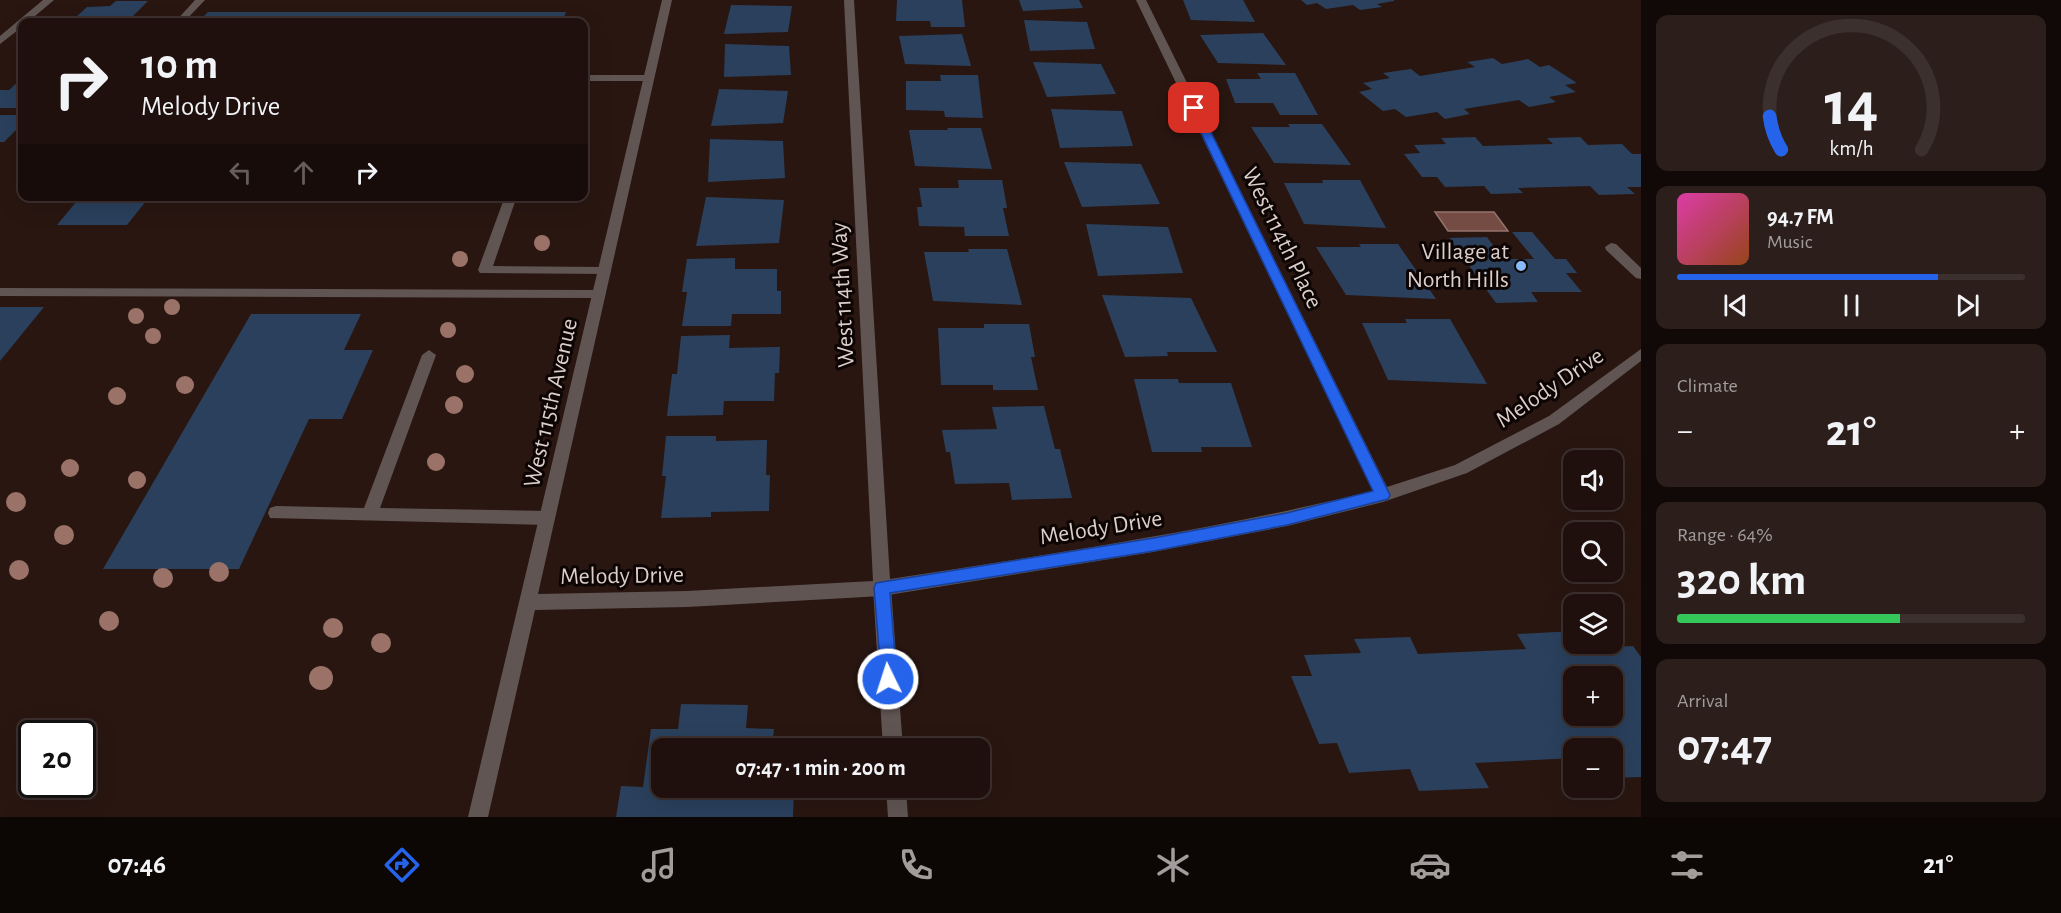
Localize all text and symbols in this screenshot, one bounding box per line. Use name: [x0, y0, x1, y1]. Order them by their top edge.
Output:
icon: right: [42, 42, 120, 120]
text: 10 m: [141, 44, 218, 86]
text: 14: [1824, 74, 1878, 136]
pin: [1168, 82, 1219, 133]
icon: arrive: [1177, 91, 1210, 124]
text: Melody Drive: [141, 93, 280, 120]
text: km/h: [1829, 138, 1873, 159]
icon: left: [224, 156, 257, 189]
icon: ahead: [287, 156, 320, 189]
icon: right: [350, 156, 383, 189]
street label: West 114th Place: [1237, 164, 1327, 312]
text: 94.7 FM: [1767, 206, 1834, 228]
street label: West 114th Way: [827, 222, 859, 368]
text: Music: [1767, 232, 1813, 252]
place label: Village at North Hills: [1407, 240, 1509, 292]
marker: Village at North Hills: [1514, 259, 1528, 273]
icon: previous: [1719, 289, 1752, 322]
icon: pause: [1835, 289, 1868, 322]
icon: next: [1951, 289, 1984, 322]
street label: West 115th Avenue: [520, 316, 582, 490]
street label: Melody Drive: [1492, 343, 1608, 433]
text: Climate: [1677, 376, 1738, 396]
text: 21°: [1826, 409, 1876, 454]
text: −: [1677, 415, 1693, 448]
text: +: [2009, 415, 2025, 448]
map controls: [1563, 450, 1623, 798]
button: sound: [1563, 450, 1623, 510]
street label: Melody Drive: [1038, 506, 1164, 550]
button: search: [1563, 522, 1623, 582]
text: Range · 64%: [1677, 525, 1773, 545]
text: 320 km: [1677, 558, 1806, 603]
street label: Melody Drive: [560, 563, 684, 589]
button: layers: [1563, 594, 1623, 654]
position arrow: [856, 647, 920, 711]
button: +: [1563, 666, 1623, 726]
text: Arrival: [1677, 691, 1728, 711]
speed limit sign: 20: [18, 720, 96, 798]
text: 07:47: [1677, 724, 1772, 769]
button: −: [1563, 738, 1623, 798]
text: 07:47 · 1 min · 200 m: [735, 757, 906, 779]
icon: directions: [381, 844, 423, 886]
icon: music: [638, 844, 680, 886]
icon: phone: [895, 844, 937, 886]
icon: climate: [1152, 844, 1194, 886]
icon: car: [1409, 844, 1451, 886]
icon: filters: [1666, 844, 1708, 886]
text: 07:46: [108, 851, 166, 878]
text: 21°: [1923, 851, 1953, 878]

